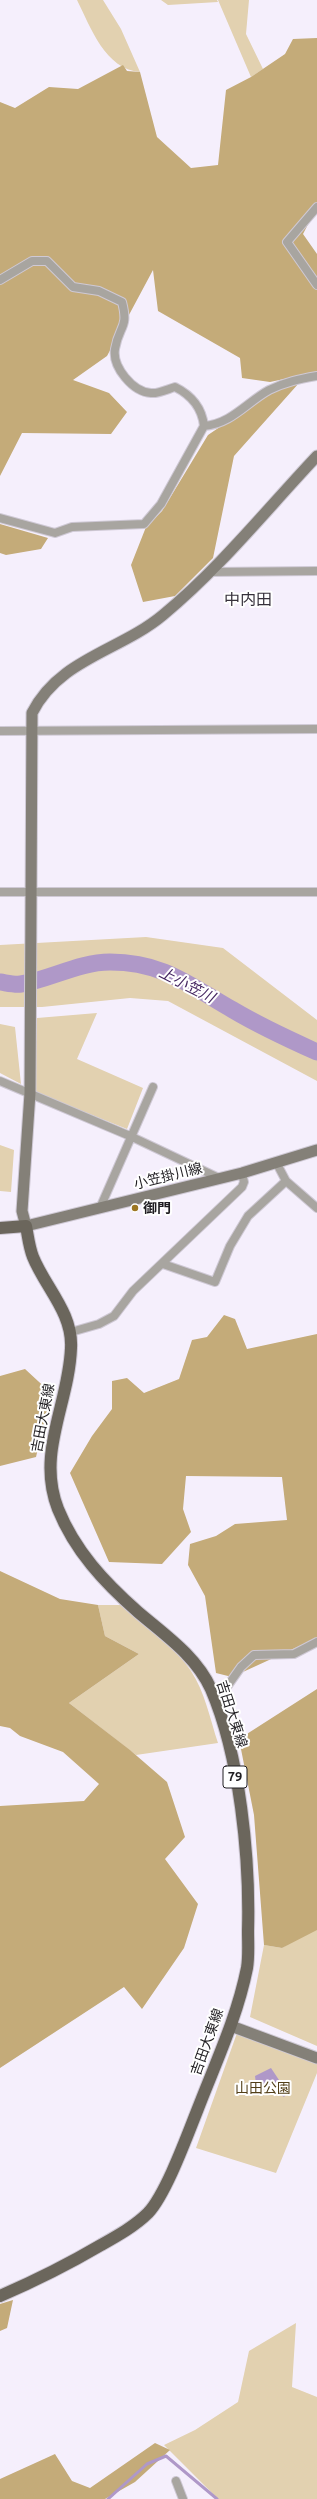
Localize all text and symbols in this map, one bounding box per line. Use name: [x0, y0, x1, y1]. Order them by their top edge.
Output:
district label: 中内田: [224, 590, 272, 610]
water label: 上小笠川: [156, 963, 218, 1007]
street label: 小笠掛川線: [132, 1159, 204, 1193]
place label: 御門: [143, 1200, 171, 1216]
marker: 御門: [130, 1203, 140, 1213]
street label: 吉田大東線: [28, 1382, 58, 1454]
street label: 吉田大東線: [213, 1678, 251, 1750]
road number: 79: [223, 1766, 247, 1788]
street label: 吉田大東線: [187, 2006, 227, 2078]
park label: 山田公園: [235, 2080, 291, 2096]

